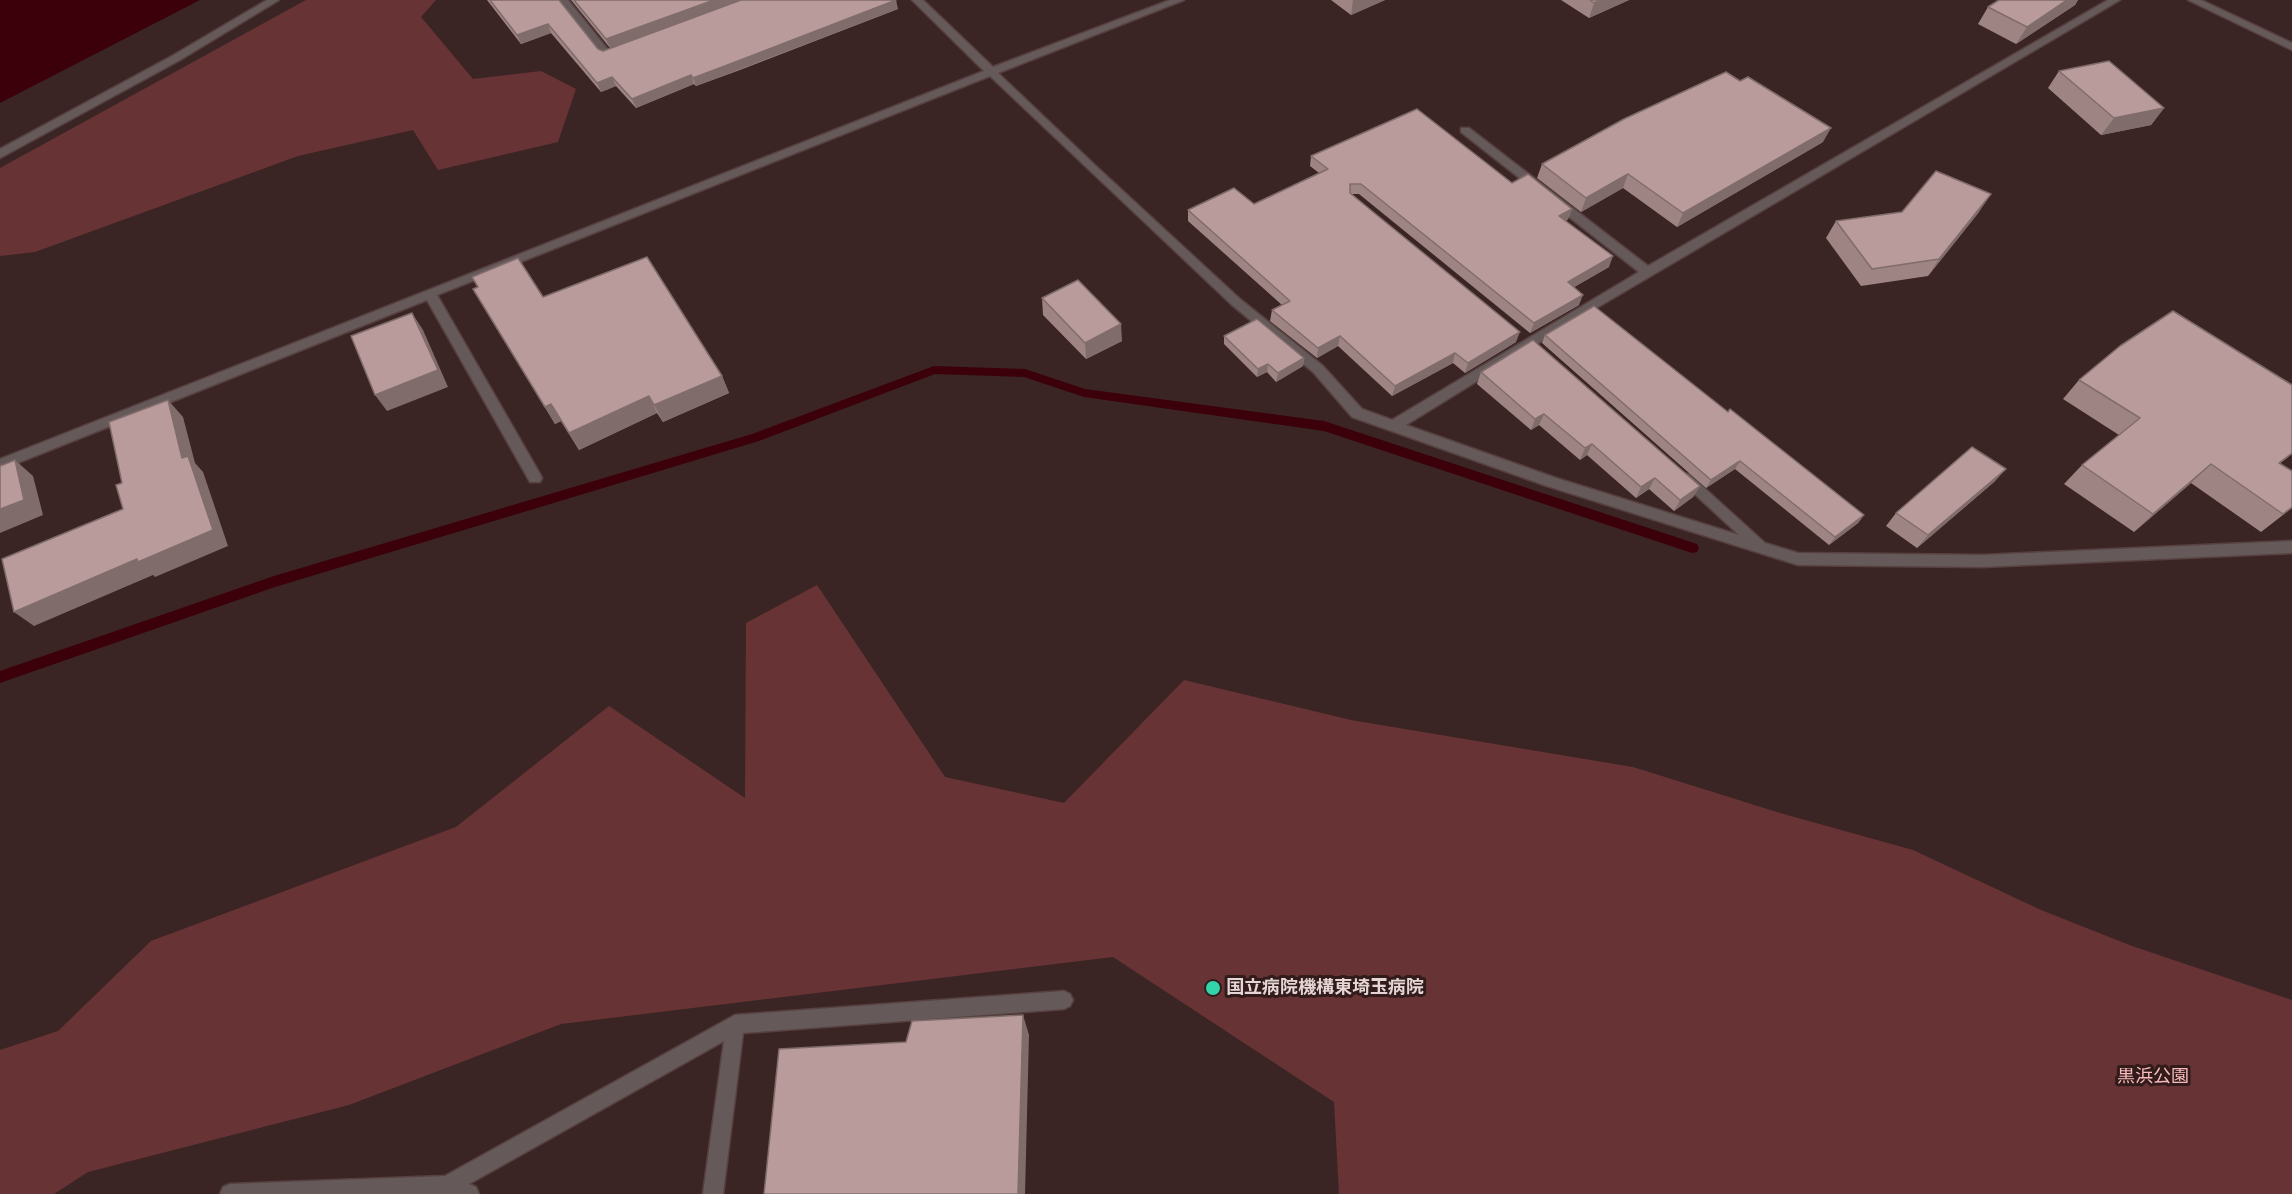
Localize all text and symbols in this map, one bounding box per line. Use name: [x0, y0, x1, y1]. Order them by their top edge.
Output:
place label: 国立病院機構東埼玉病院: [1226, 977, 1424, 999]
marker: 国立病院機構東埼玉病院: [1204, 979, 1222, 997]
park label: 黒浜公園: [2117, 1066, 2189, 1088]

